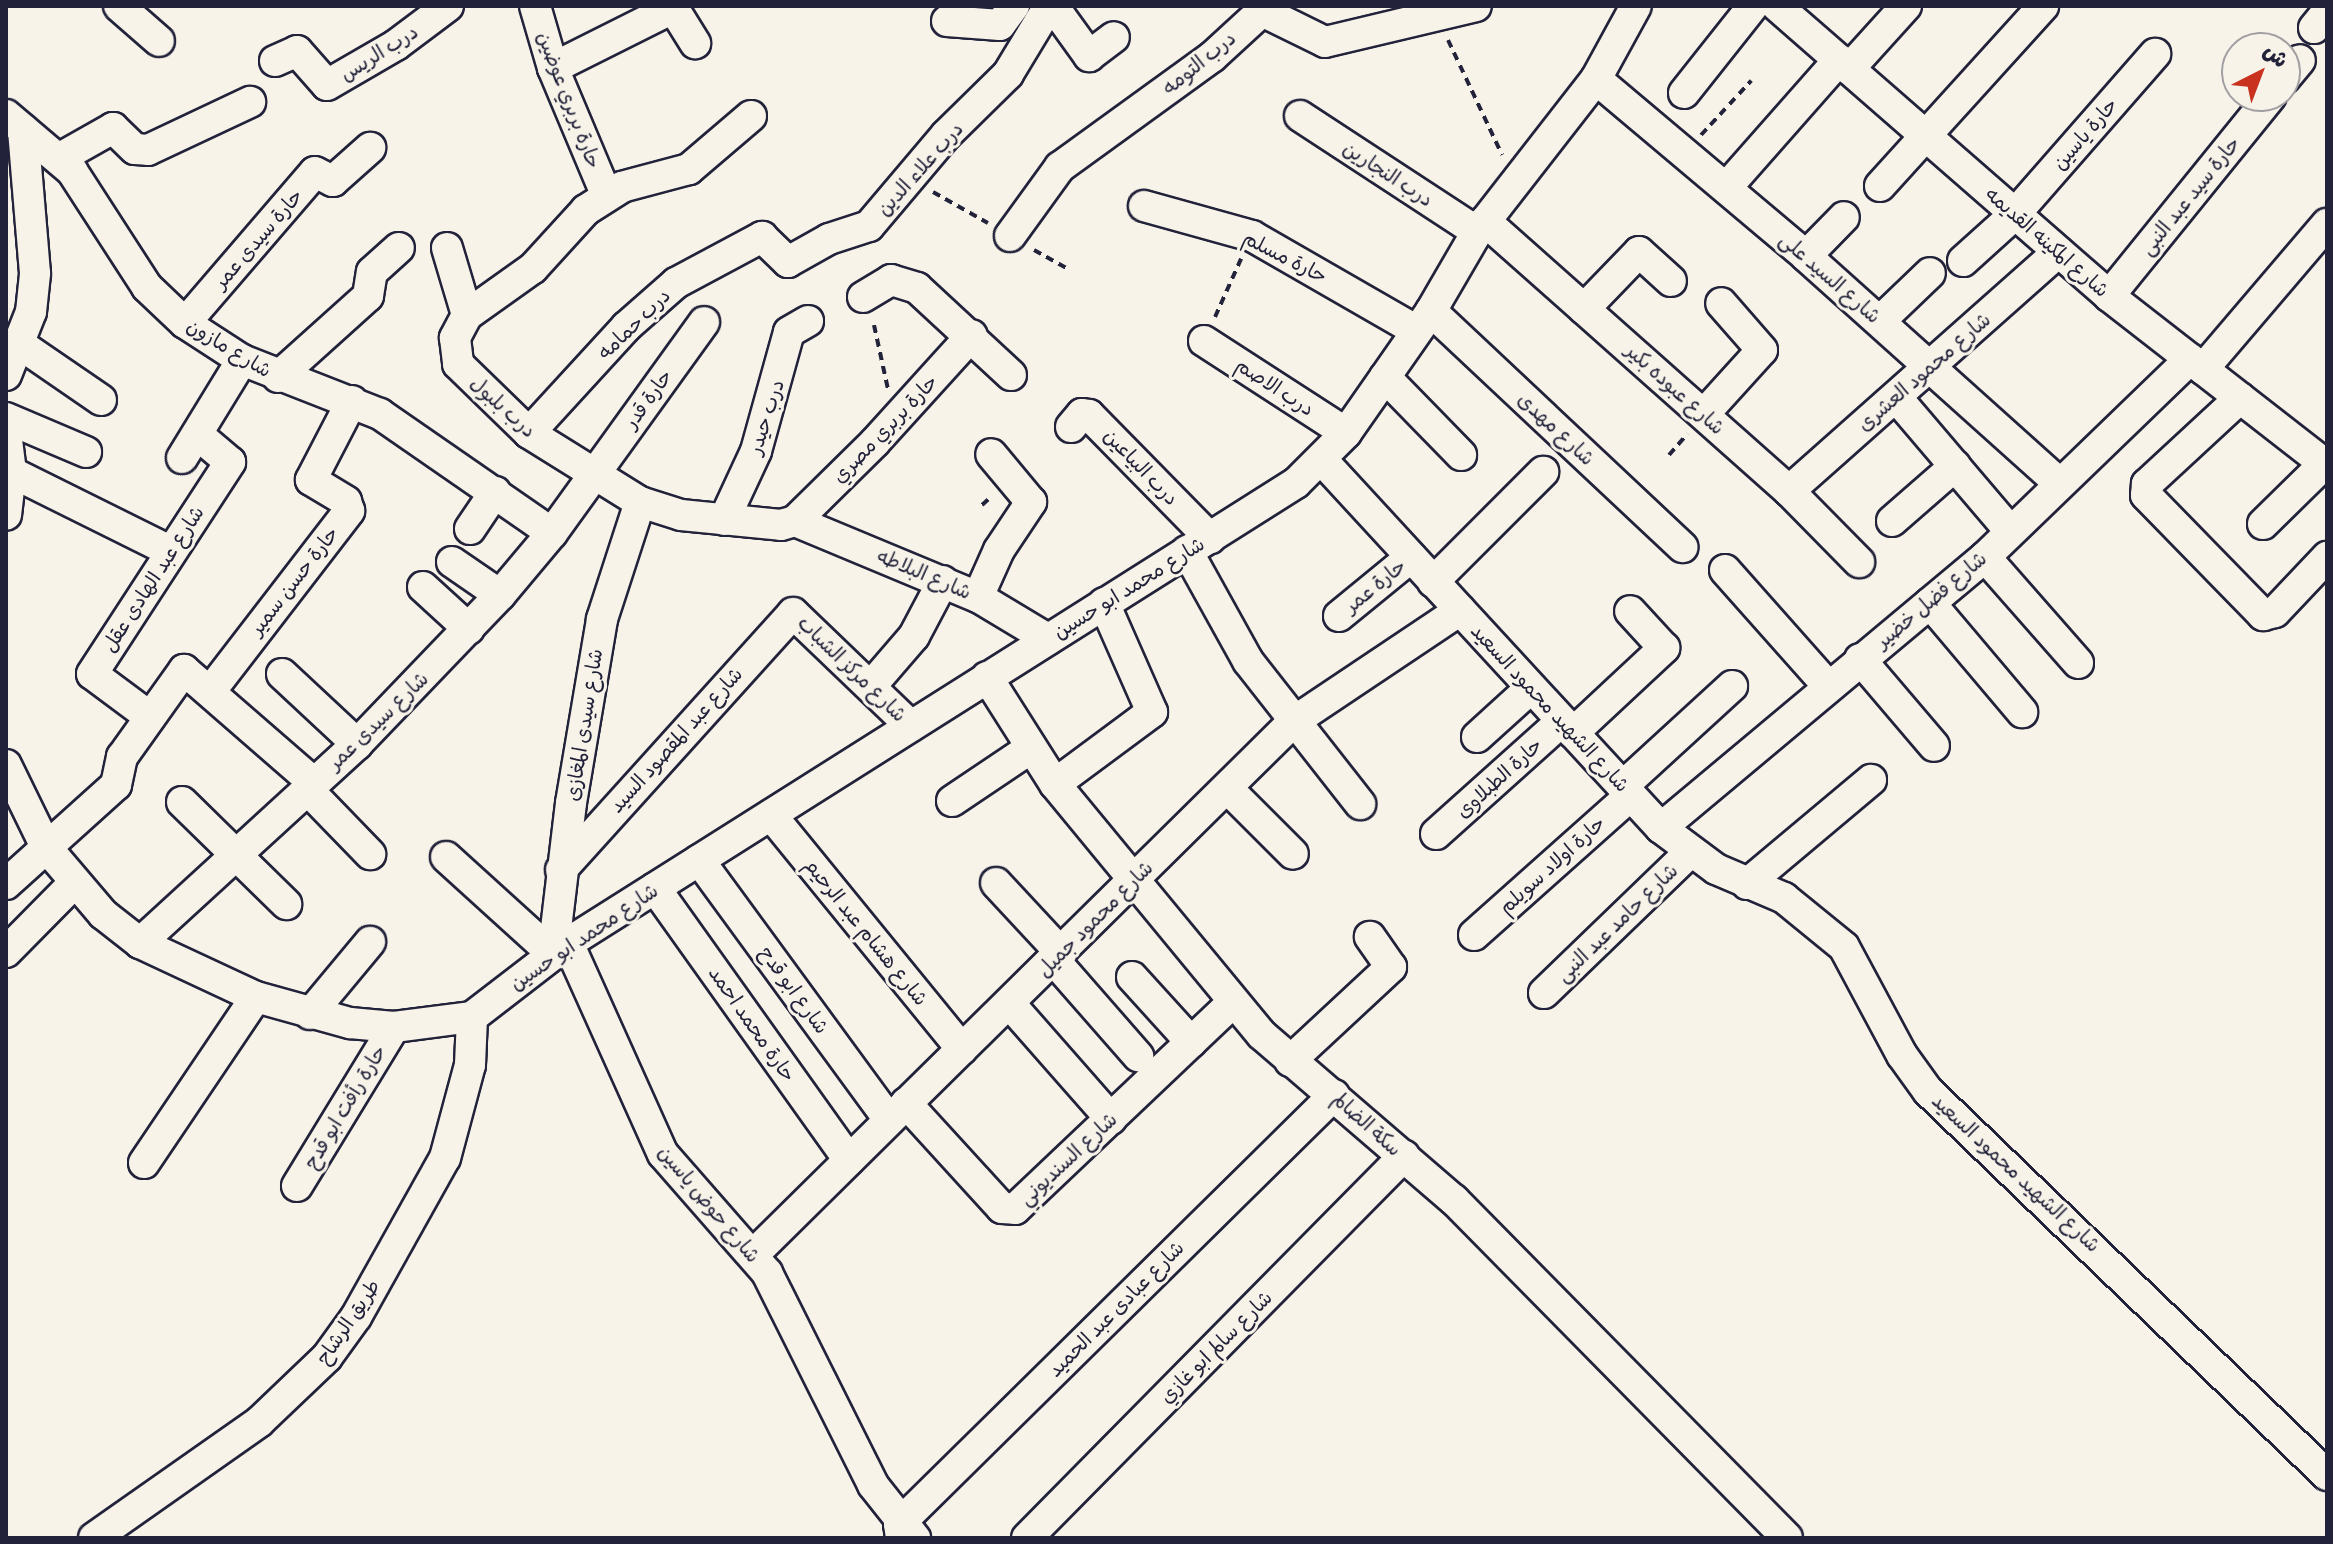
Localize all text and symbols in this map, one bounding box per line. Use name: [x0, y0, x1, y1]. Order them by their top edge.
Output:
street label: درب الريس: [336, 20, 422, 86]
street label: درب التومه: [1157, 26, 1241, 100]
street label: حارة بربري عوضين: [532, 28, 606, 172]
north arrow: [2221, 32, 2301, 112]
text: ش: [2257, 37, 2294, 74]
street label: حارة ياسين: [2047, 93, 2123, 175]
street label: درب علاء الدين: [872, 117, 968, 221]
street label: حارة سيد عبد النبى: [2135, 132, 2245, 260]
street label: درب النجارين: [1338, 136, 1438, 212]
street label: شارع المكينه القديمه: [1980, 182, 2114, 302]
street label: حارة سيدى عمر: [208, 184, 308, 294]
street label: حارة مسلم: [1239, 226, 1331, 288]
street label: شارع السيد على: [1775, 228, 1885, 328]
street label: درب حمامه: [593, 283, 675, 365]
street label: شارع محمود العشرى: [1852, 308, 1996, 436]
street label: شارع مازون: [182, 313, 276, 383]
street label: شارع عبوده بكير: [1621, 338, 1729, 440]
street label: درب الاصم: [1231, 353, 1319, 421]
street label: حارة قدر: [619, 365, 677, 433]
street label: حارة بربري مصري: [827, 370, 943, 488]
street label: درب بلبول: [465, 371, 541, 443]
street label: درب حيدر: [743, 376, 789, 458]
street label: شارع مهدى: [1513, 387, 1599, 471]
street label: درب البياعين: [1099, 424, 1183, 510]
street label: شارع عبد الهادى عقل: [97, 501, 209, 657]
street label: حارة حسن سمير: [244, 522, 344, 640]
street label: شارع محمد ابو حسين: [1049, 532, 1209, 644]
street label: شارع البلاطه: [873, 543, 975, 605]
street label: شارع فضل خضير: [1870, 546, 1992, 654]
street label: حارة عمر: [1339, 554, 1411, 618]
street label: شارع مركز الشباب: [793, 611, 911, 727]
street label: شارع الشهيد محمود السعيد: [1466, 619, 1634, 797]
street label: شارع سيدى المغازى: [560, 647, 608, 803]
street label: شارع عبد المقصود السيد: [604, 662, 748, 818]
street label: شارع سيدى عمر: [323, 667, 433, 775]
street label: حارة الطبلاوى: [1451, 733, 1547, 823]
street label: حارة اولاد سويلم: [1494, 811, 1610, 919]
street label: شارع هشام عبد الرحيم: [799, 853, 933, 1011]
street label: شارع محمود جميل: [1032, 856, 1158, 982]
street label: شارع حامد عبد النبى: [1551, 859, 1683, 987]
street label: شارع محمد ابو حسين: [505, 878, 663, 996]
street label: شارع ابو قدح: [754, 941, 834, 1039]
street label: حارة محمد احمد: [703, 962, 801, 1086]
street label: حارة رأفت ابو قدح: [299, 1041, 391, 1173]
street label: سكة الضالم: [1327, 1087, 1407, 1161]
street label: شارع الشهيد محمود السعيد: [1927, 1089, 2105, 1257]
street label: شارع السنديوني: [1014, 1107, 1122, 1211]
street label: شارع حوض ياسين: [653, 1140, 765, 1268]
street label: شارع عبادى عبد الحميد: [1043, 1236, 1189, 1382]
street label: طريق الرشاح: [311, 1275, 385, 1369]
street label: شارع سالم ابو غازي: [1155, 1286, 1277, 1408]

